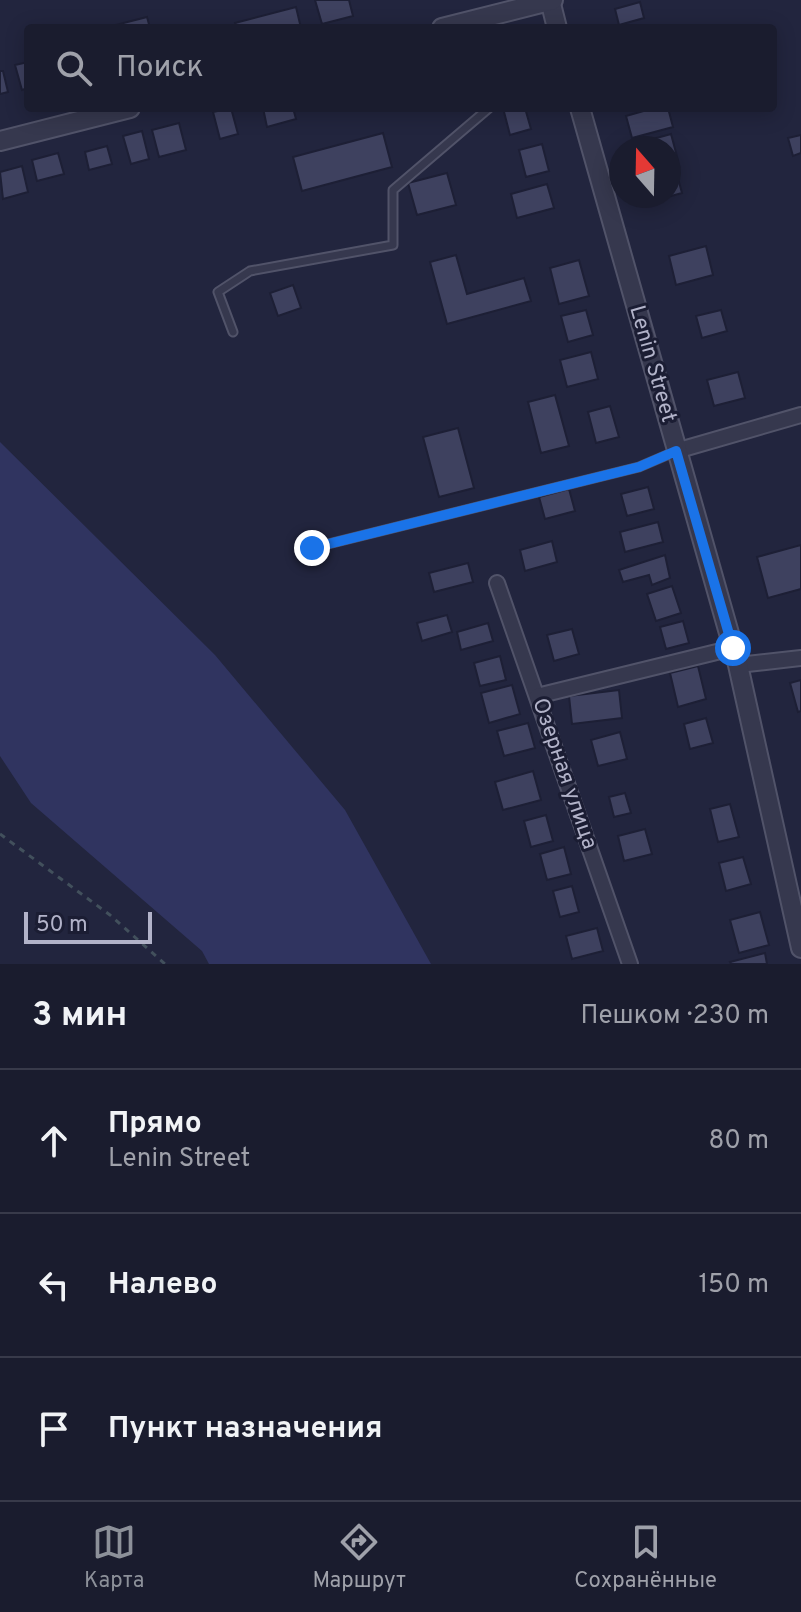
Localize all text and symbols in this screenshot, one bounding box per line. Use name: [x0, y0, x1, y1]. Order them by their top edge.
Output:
search box: [24, 24, 777, 112]
icon: search: [52, 46, 96, 90]
text: Поиск: [116, 50, 204, 87]
north arrow: [609, 136, 681, 208]
street label: Lenin Street: [622, 302, 682, 426]
route end: [294, 530, 330, 566]
route start: [715, 630, 751, 666]
street label: Озерная улица: [526, 695, 602, 853]
scale bar: [24, 908, 152, 944]
text: 50 m: [36, 912, 88, 939]
text: 3 мин: [32, 995, 127, 1038]
text: Пешком · 230 m: [580, 1000, 769, 1033]
text: Прямо: [108, 1106, 202, 1143]
icon: ahead: [32, 1119, 76, 1163]
text: 80 m: [709, 1125, 769, 1158]
text: Lenin Street: [108, 1143, 250, 1176]
icon: left: [32, 1263, 76, 1307]
text: Налево: [108, 1267, 217, 1304]
text: 150 m: [698, 1269, 769, 1302]
icon: arrive: [32, 1407, 76, 1451]
text: Пункт назначения: [108, 1411, 382, 1448]
tab: Карта: [84, 1520, 144, 1595]
tab: Маршрут: [312, 1520, 406, 1595]
tab: Сохранённые: [574, 1520, 717, 1595]

